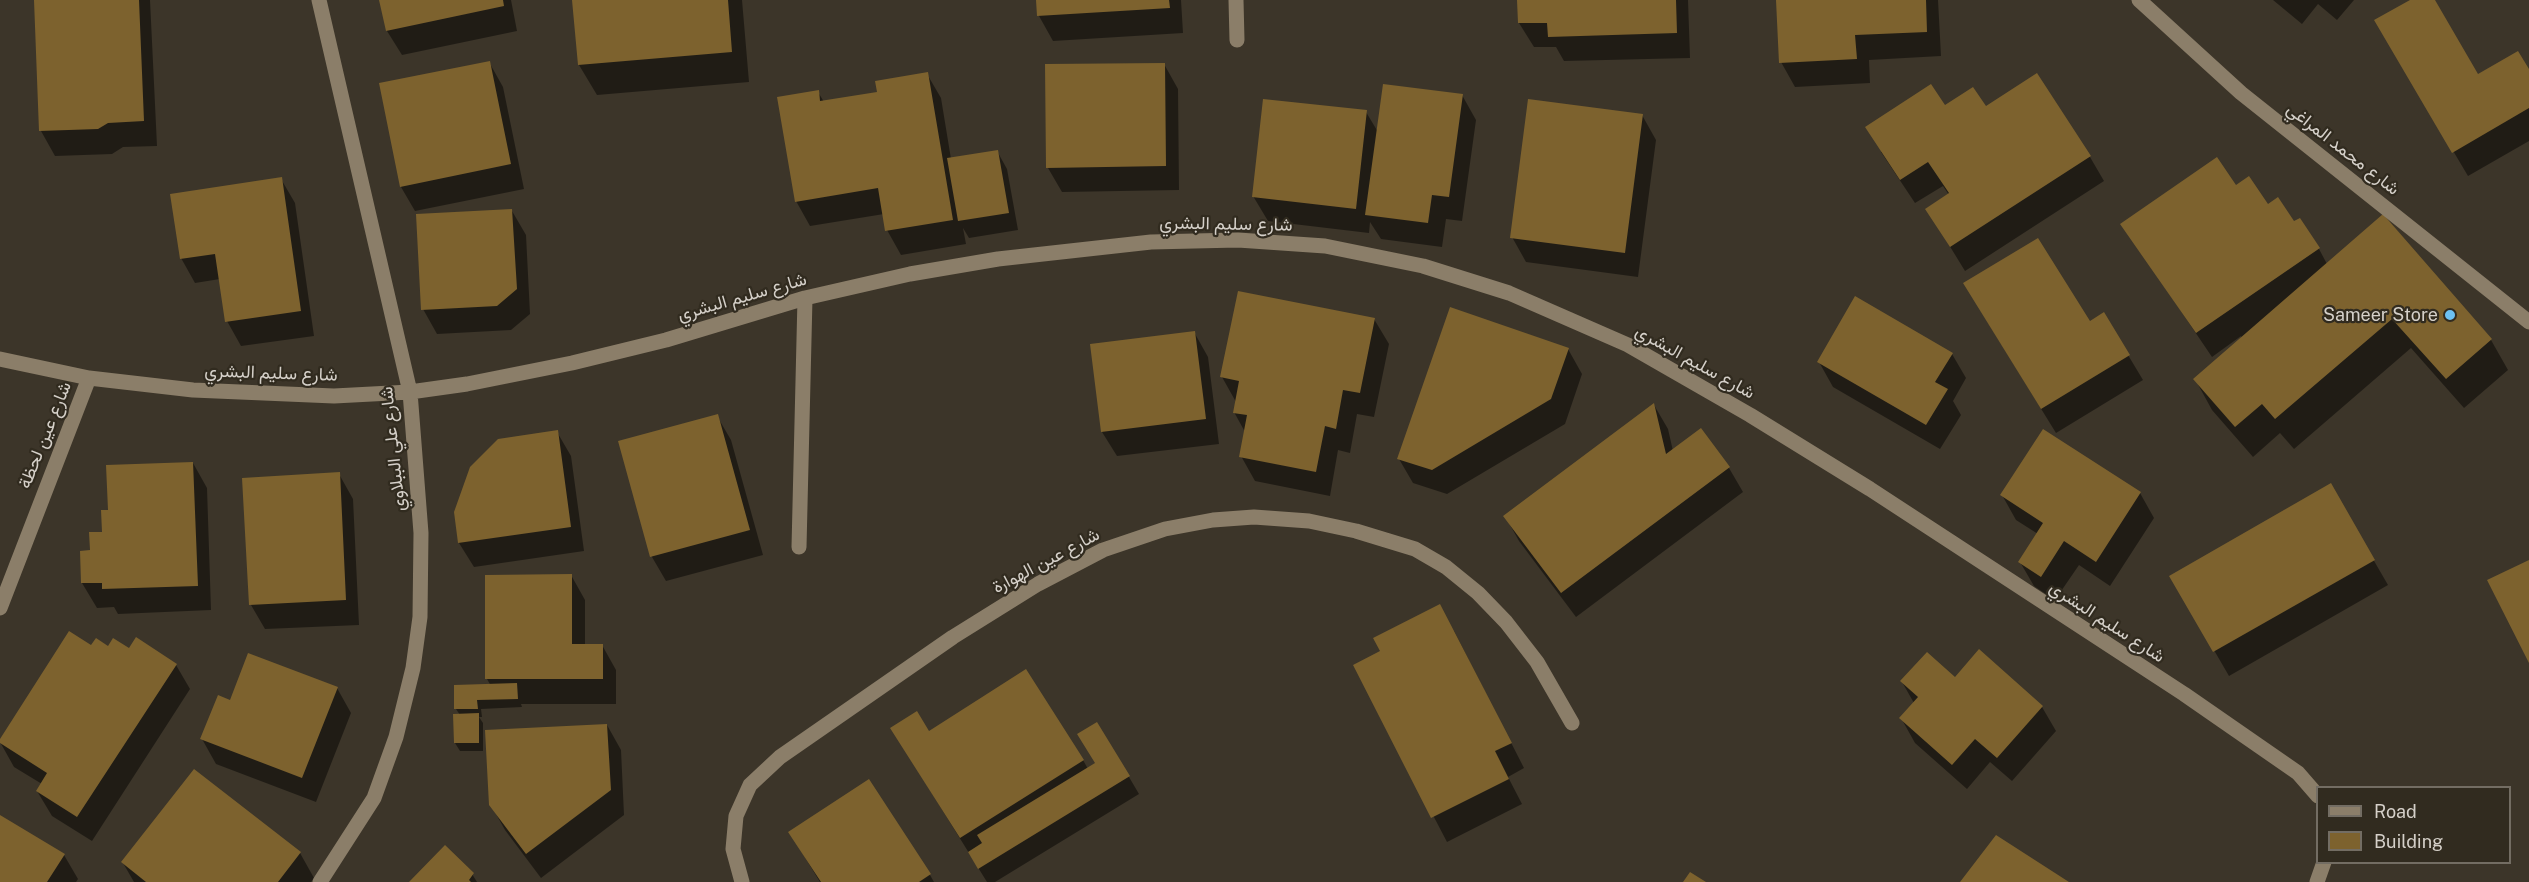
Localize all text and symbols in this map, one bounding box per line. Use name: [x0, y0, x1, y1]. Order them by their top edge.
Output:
street label: شارع محمد المراغي: [2282, 98, 2404, 200]
street label: شارع سليم البشري: [1159, 212, 1293, 236]
street label: شارع سليم البشري: [675, 268, 809, 326]
place label: Sameer Store: [2323, 304, 2438, 326]
marker: Sameer Store: [2443, 308, 2457, 322]
street label: شارع سليم البشري: [1631, 320, 1759, 404]
street label: شارع سليم البشري: [204, 360, 338, 386]
street label: شارع عين لحظة: [14, 378, 76, 492]
street label: شارع علي الببلاوي: [376, 386, 410, 512]
street label: شارع عين الهوارة: [989, 524, 1103, 598]
street label: شارع سليم البشري: [2045, 577, 2169, 667]
legend: [2316, 786, 2511, 864]
text: Road: [2374, 801, 2417, 822]
text: Building: [2374, 831, 2443, 852]

